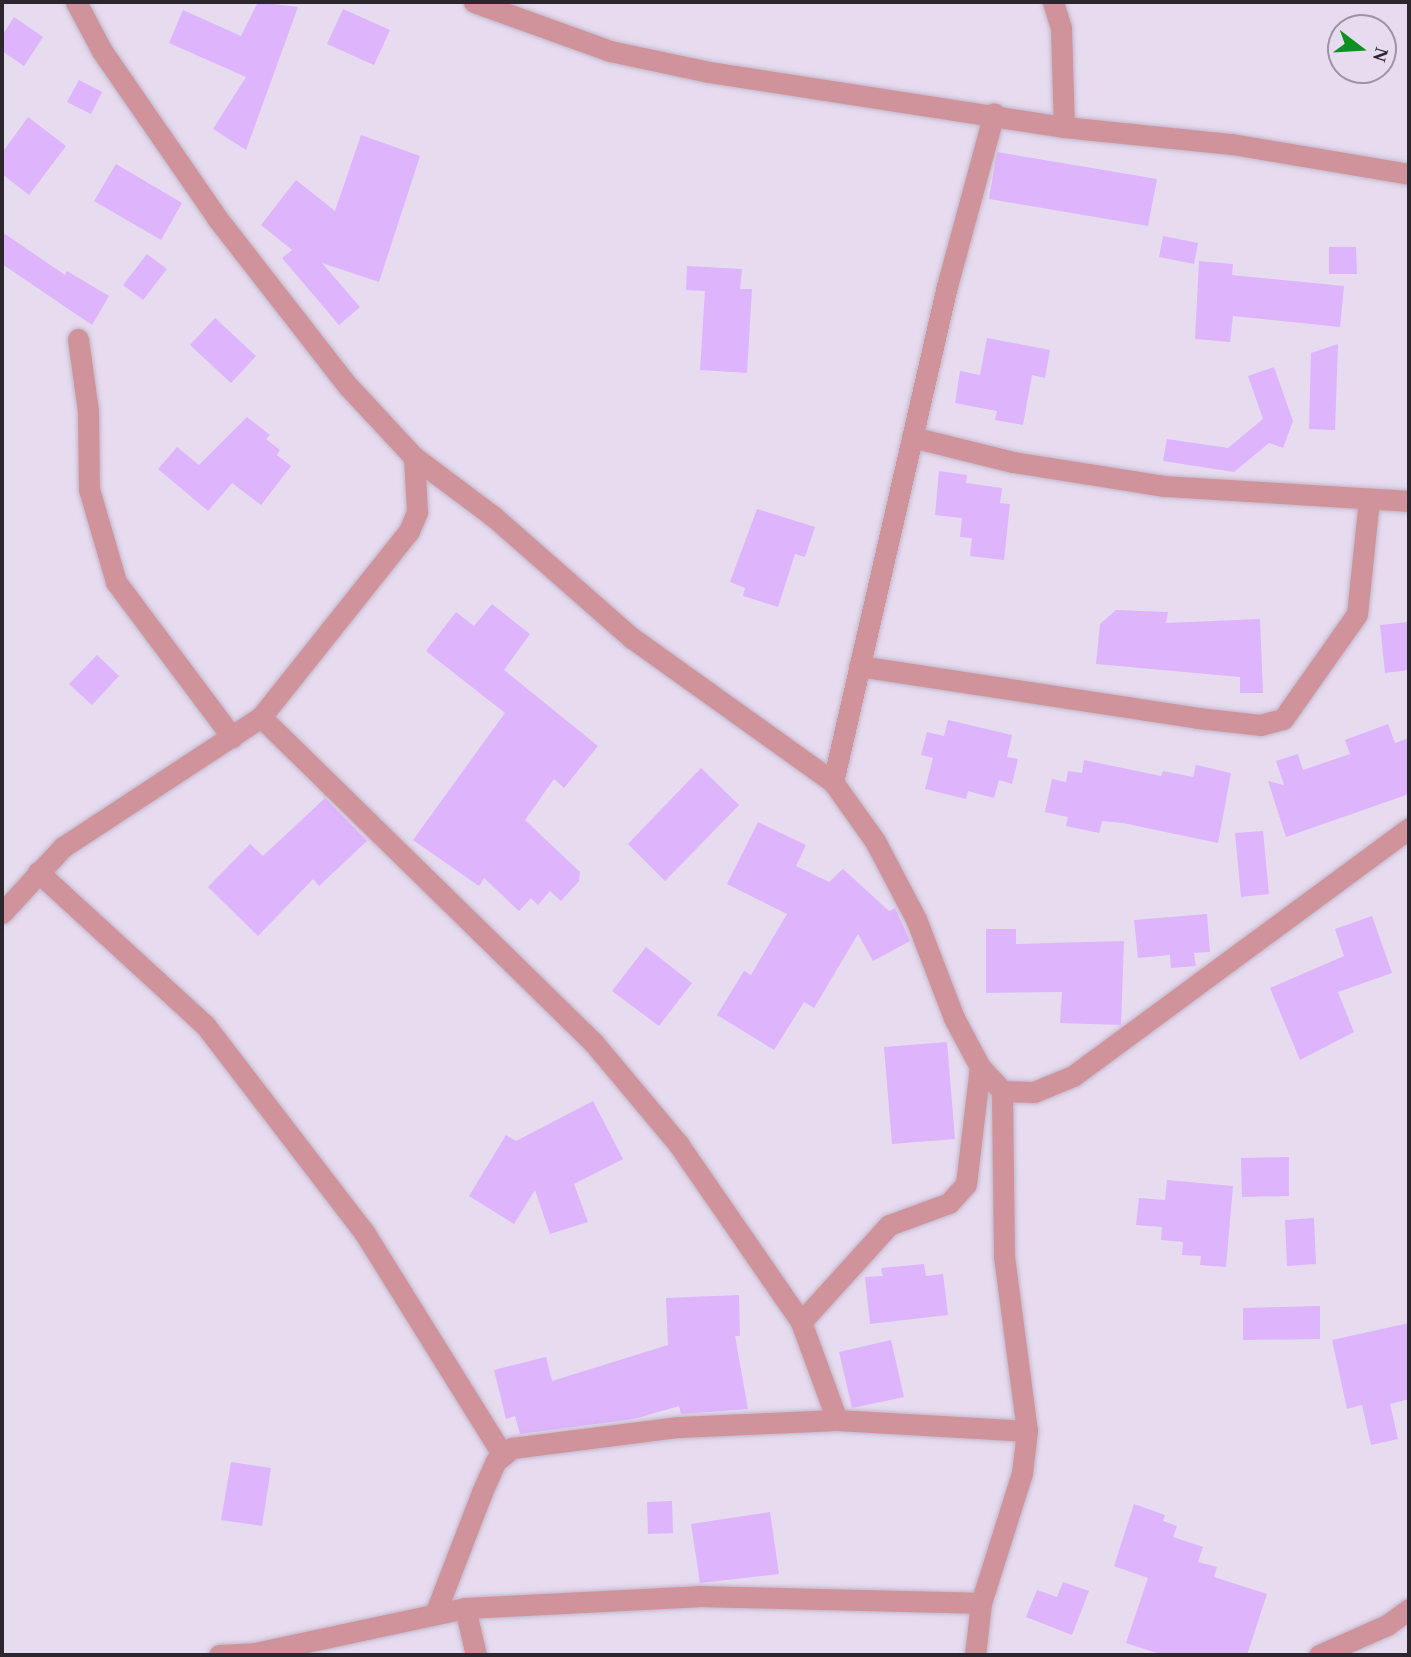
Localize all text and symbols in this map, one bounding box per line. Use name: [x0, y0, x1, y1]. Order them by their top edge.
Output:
north arrow: [1327, 14, 1397, 84]
text: N: [1369, 45, 1393, 64]

